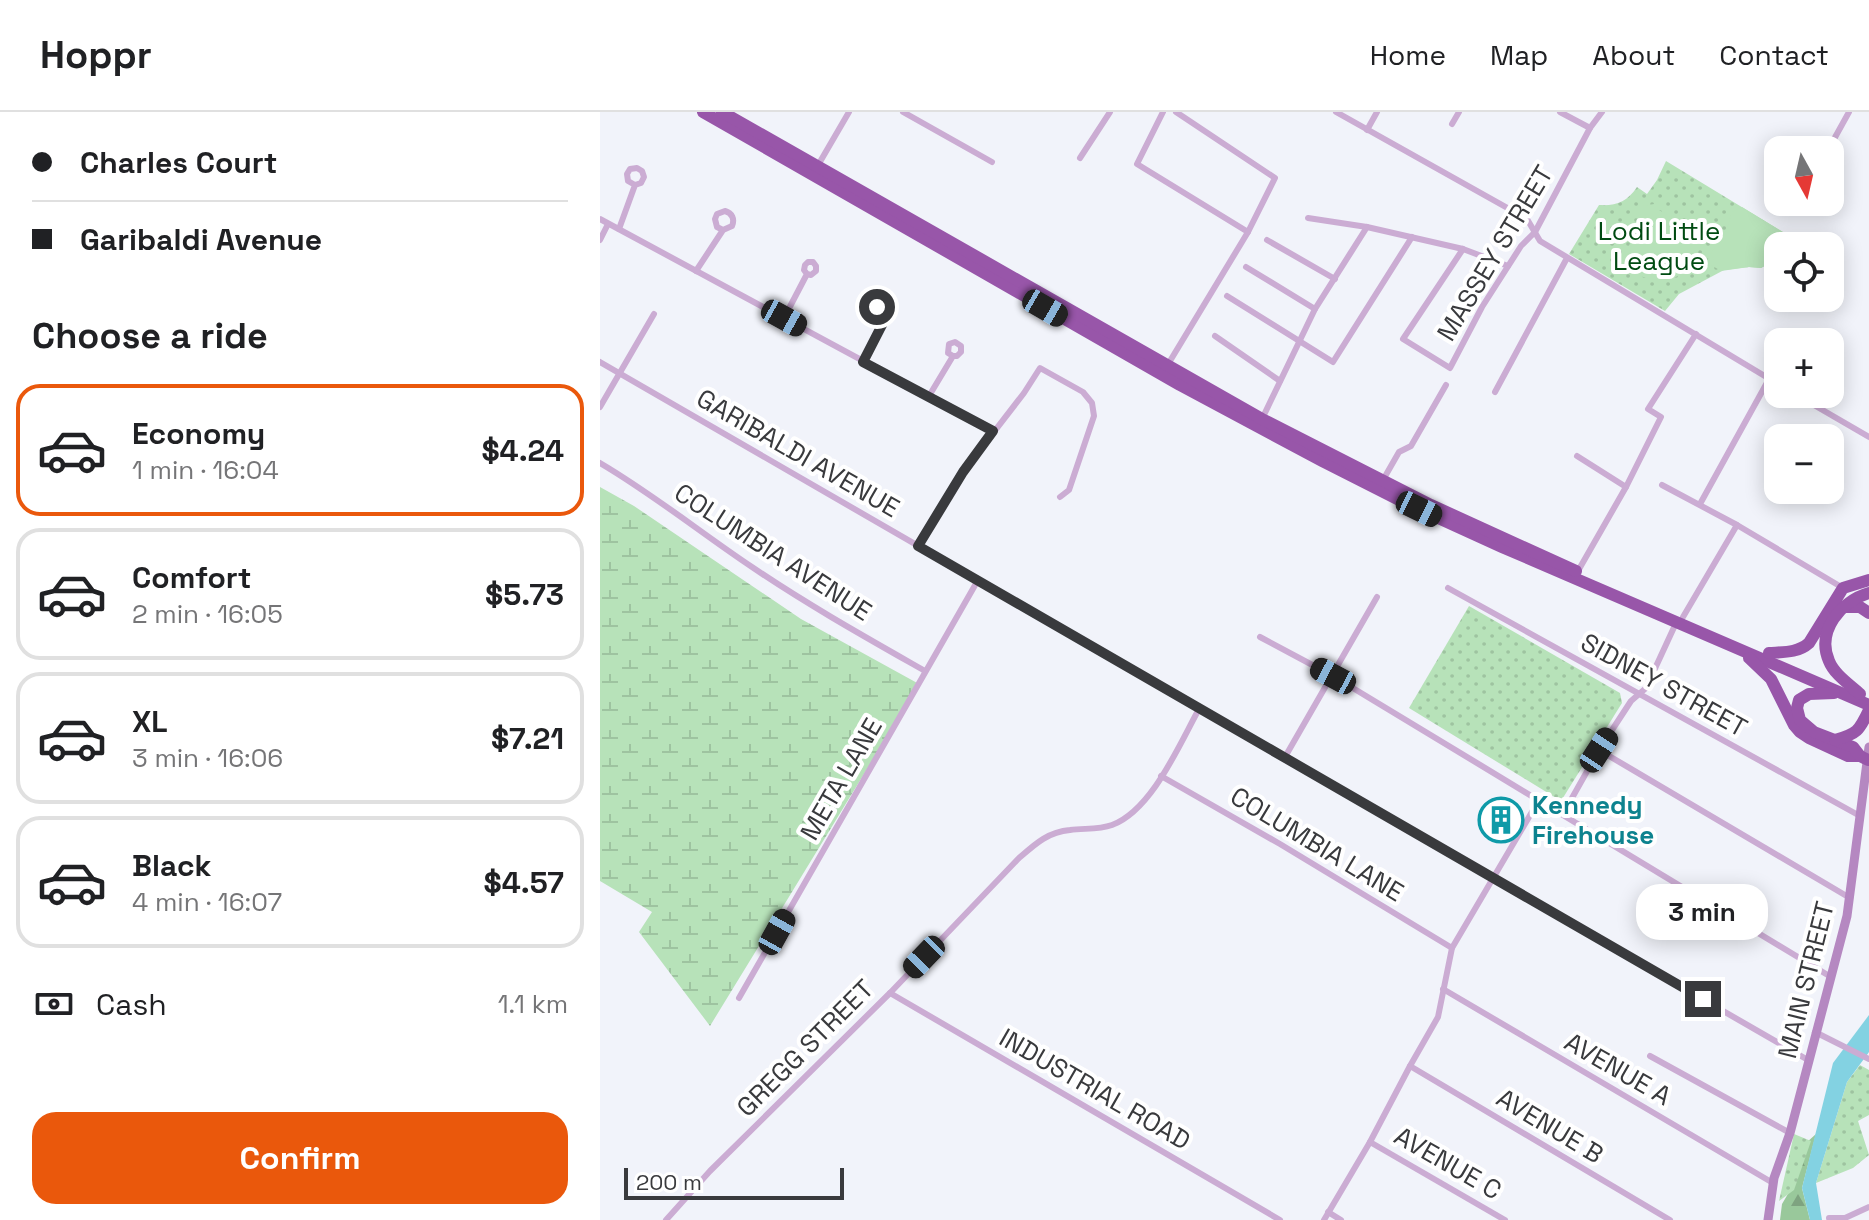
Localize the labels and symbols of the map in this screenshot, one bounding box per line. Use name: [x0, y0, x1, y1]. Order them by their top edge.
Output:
north arrow: [1764, 136, 1844, 216]
street label: MASSEY STREET: [1429, 159, 1561, 347]
park label: Lodi Little League: [1598, 214, 1720, 278]
car: [1018, 286, 1072, 330]
route start: [859, 289, 895, 325]
car: [757, 296, 811, 340]
street label: GARIBALDI AVENUE: [690, 381, 906, 525]
street label: COLUMBIA AVENUE: [668, 476, 878, 628]
car: [1392, 488, 1446, 530]
street label: SIDNEY STREET: [1575, 625, 1753, 745]
car: [1306, 654, 1360, 698]
street label: META LANE: [792, 712, 890, 846]
car: [1576, 723, 1622, 777]
street label: COLUMBIA LANE: [1224, 779, 1410, 909]
place label: Kennedy Firehouse: [1532, 788, 1654, 852]
building icon: Kennedy Firehouse: [1477, 796, 1525, 844]
callout: 3 min: [1637, 883, 1769, 939]
street label: MAIN STREET: [1770, 898, 1842, 1062]
car: [755, 905, 799, 959]
car: [899, 931, 949, 983]
street label: GREGG STREET: [729, 972, 881, 1124]
route end: [1685, 981, 1721, 1017]
street label: INDUSTRIAL ROAD: [993, 1020, 1197, 1158]
street label: AVENUE A: [1559, 1025, 1677, 1113]
street label: AVENUE B: [1490, 1081, 1610, 1171]
street label: AVENUE C: [1388, 1119, 1508, 1207]
scale bar: [624, 1164, 844, 1200]

